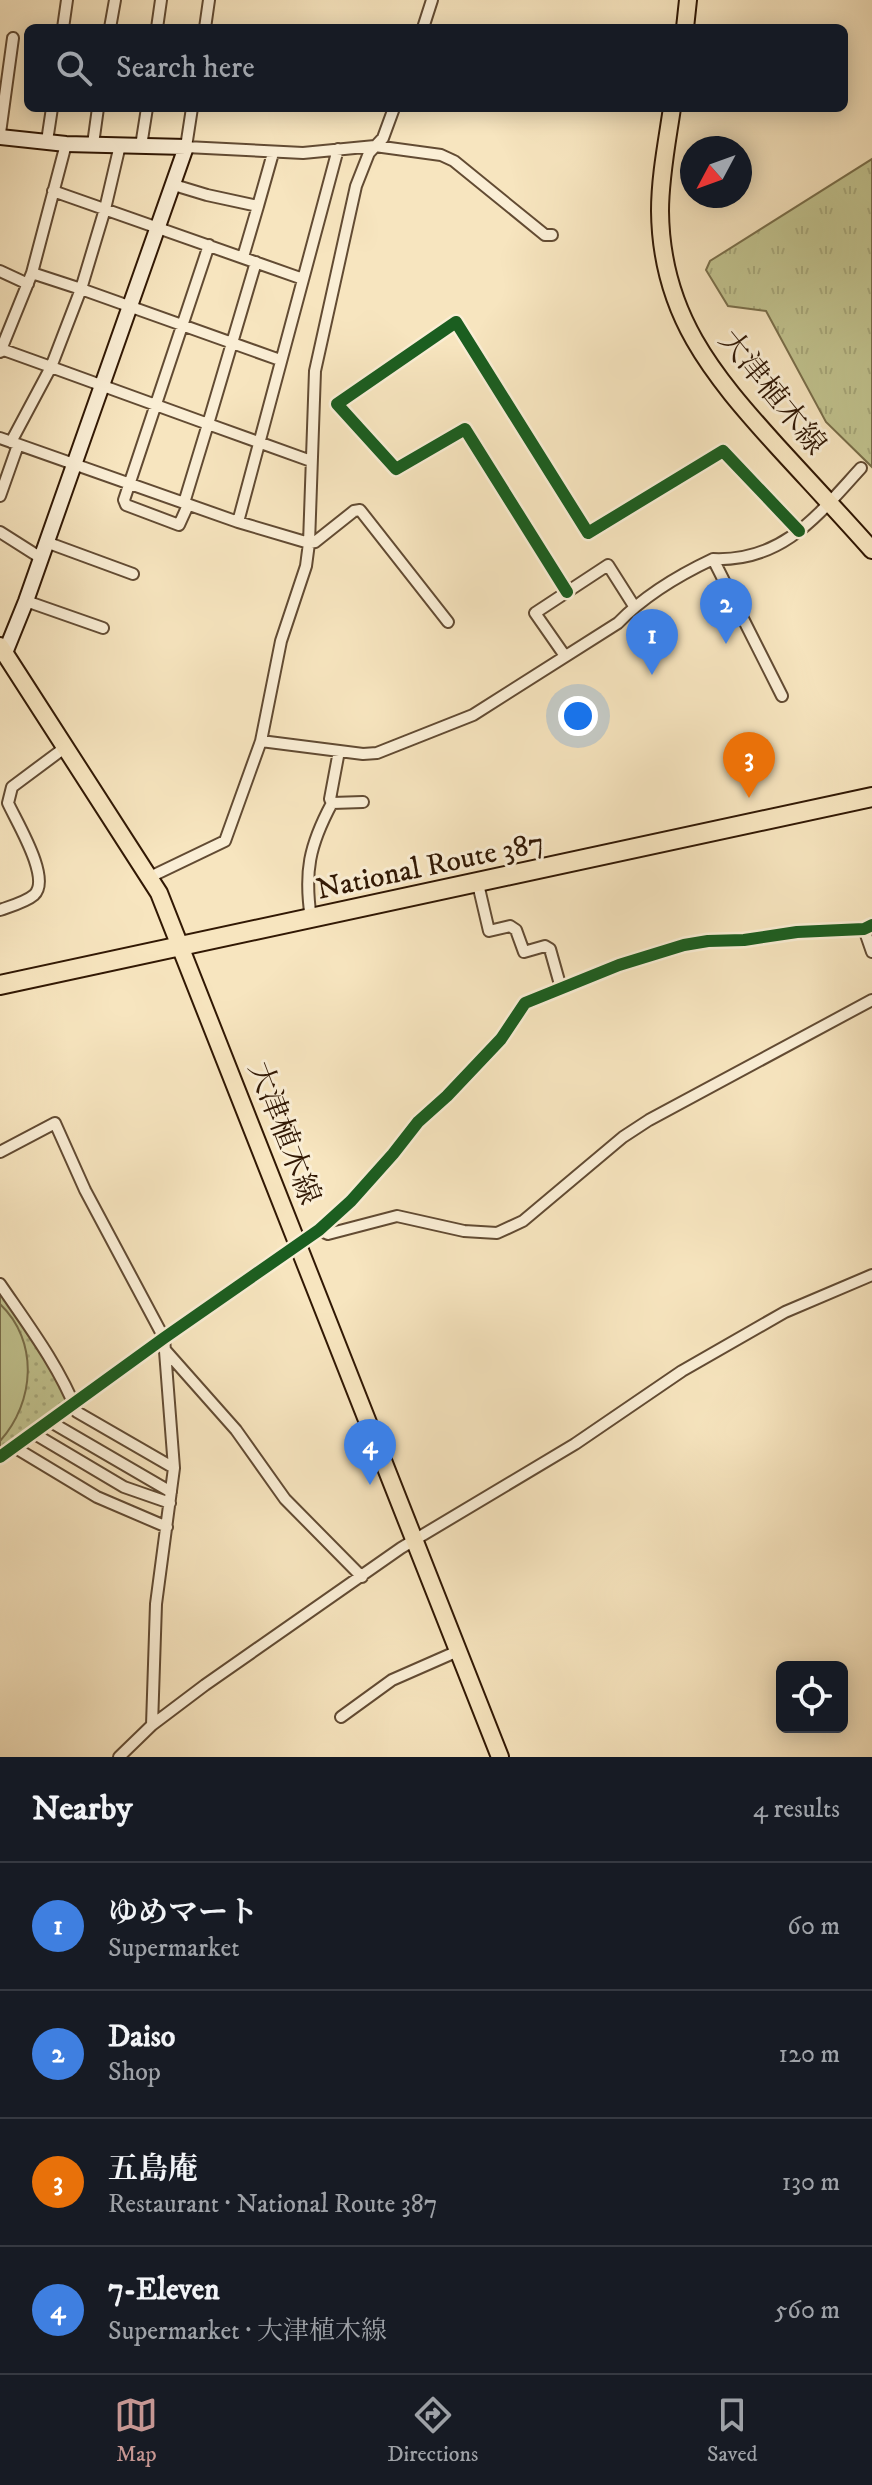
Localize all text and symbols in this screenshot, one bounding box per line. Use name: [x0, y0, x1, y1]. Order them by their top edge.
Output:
search box: [24, 24, 848, 112]
icon: search: [52, 46, 96, 90]
text: Search here: [116, 50, 255, 87]
north arrow: [680, 136, 752, 208]
street label: 大津植木線: [710, 323, 833, 463]
pin: 2: [700, 578, 752, 644]
pin: 1: [626, 609, 678, 675]
your location: [558, 696, 598, 736]
pin: 3: [723, 732, 775, 798]
street label: National Route 387: [313, 824, 548, 909]
street label: 大津植木線: [239, 1057, 328, 1210]
pin: 4: [344, 1419, 396, 1485]
map controls: [776, 1661, 848, 1733]
button: locate: [776, 1661, 848, 1733]
text: Nearby: [32, 1788, 133, 1830]
text: 4 results: [753, 1793, 840, 1826]
text: ゆめマート: [108, 1895, 258, 1932]
text: 1: [53, 1910, 63, 1943]
text: 60 m: [787, 1910, 840, 1943]
text: Supermarket: [108, 1932, 240, 1965]
text: Daiso: [108, 2019, 175, 2056]
text: 2: [52, 2038, 64, 2071]
text: 120 m: [779, 2038, 840, 2071]
text: Shop: [108, 2056, 161, 2089]
text: 五島庵: [108, 2151, 198, 2188]
text: 3: [53, 2166, 63, 2199]
text: 130 m: [782, 2166, 840, 2199]
text: Restaurant · National Route 387: [108, 2188, 437, 2221]
text: 7-Eleven: [108, 2272, 220, 2309]
text: 4: [51, 2294, 65, 2327]
text: 560 m: [774, 2294, 840, 2327]
text: Supermarket · 大津植木線: [108, 2315, 387, 2348]
tab: Map: [114, 2393, 158, 2468]
tab: Directions: [387, 2393, 478, 2468]
tab: Saved: [707, 2393, 758, 2468]

